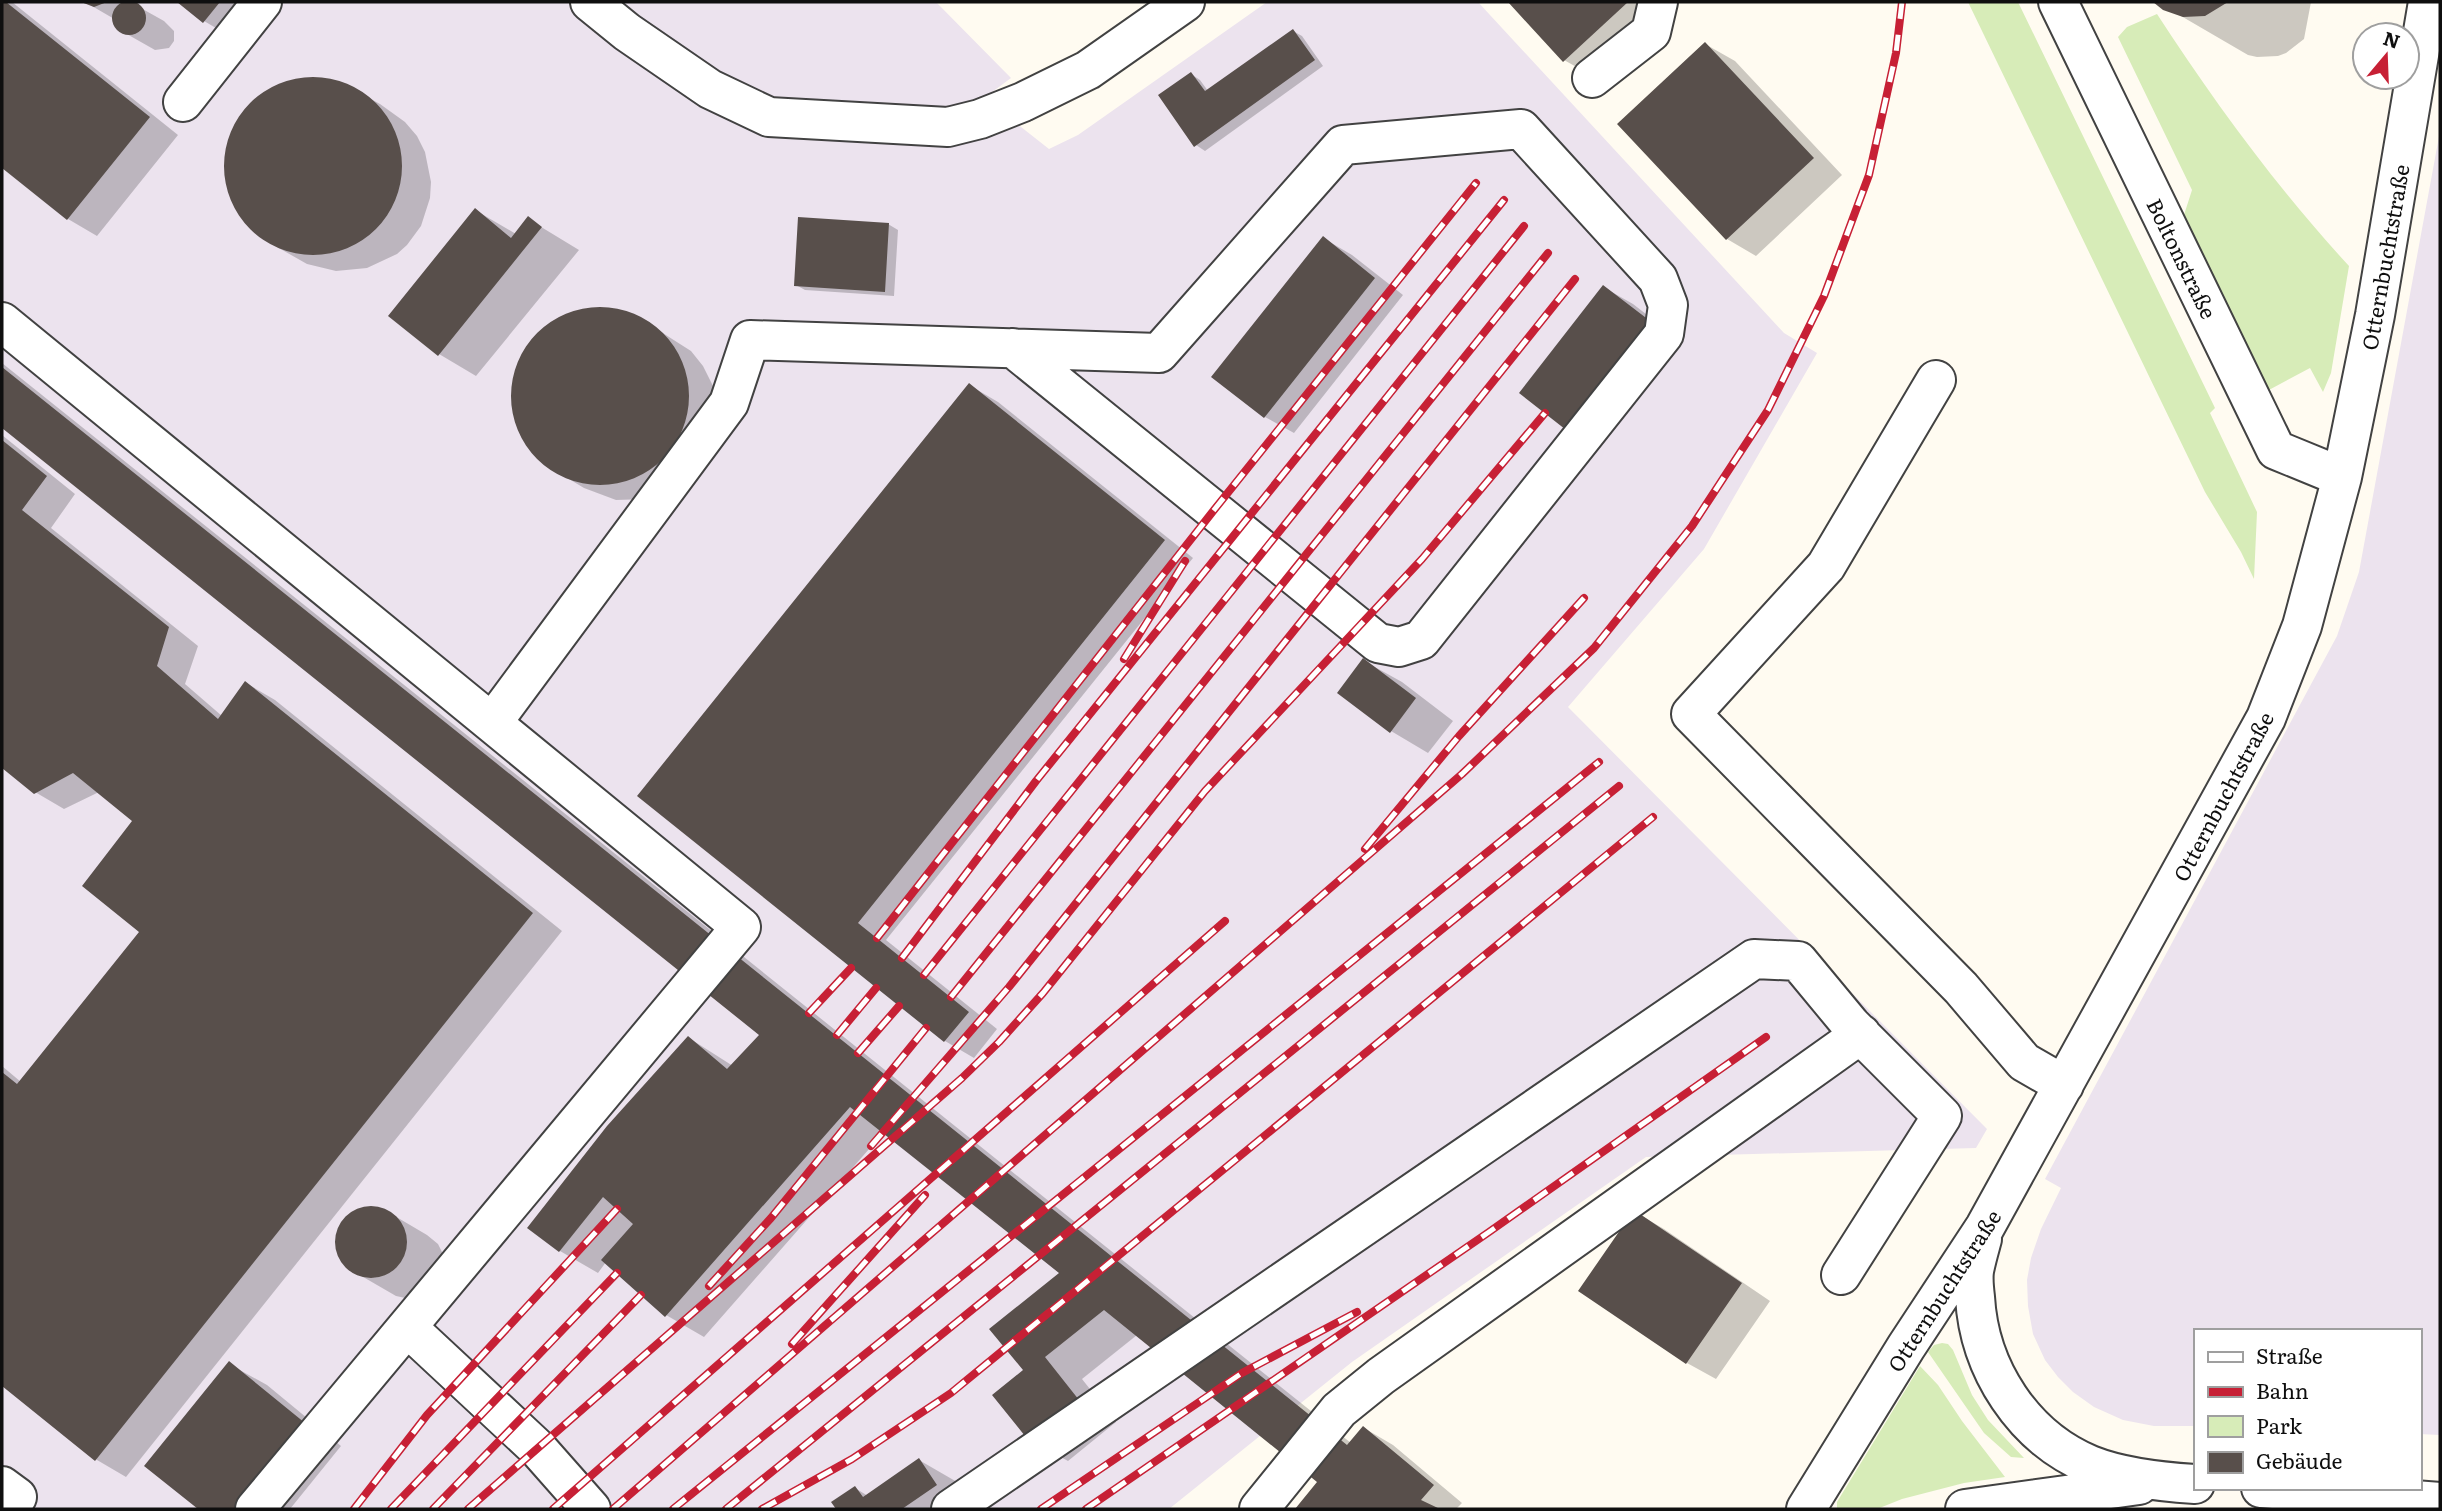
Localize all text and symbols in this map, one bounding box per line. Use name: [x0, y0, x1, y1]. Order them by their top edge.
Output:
north arrow: [2351, 21, 2421, 91]
text: N: [2380, 23, 2404, 55]
street label: Otternbuchtstraße: [2352, 162, 2416, 352]
street label: Boltonstraße: [2140, 193, 2226, 324]
street label: Otternbuchtstraße: [2164, 706, 2280, 886]
street label: Otternbuchtstraße: [1879, 1203, 2007, 1377]
legend: [2194, 1329, 2421, 1490]
text: Straße: [2256, 1339, 2323, 1370]
text: Bahn: [2256, 1374, 2309, 1405]
text: Park: [2256, 1409, 2302, 1440]
text: Gebäude: [2256, 1444, 2343, 1475]

